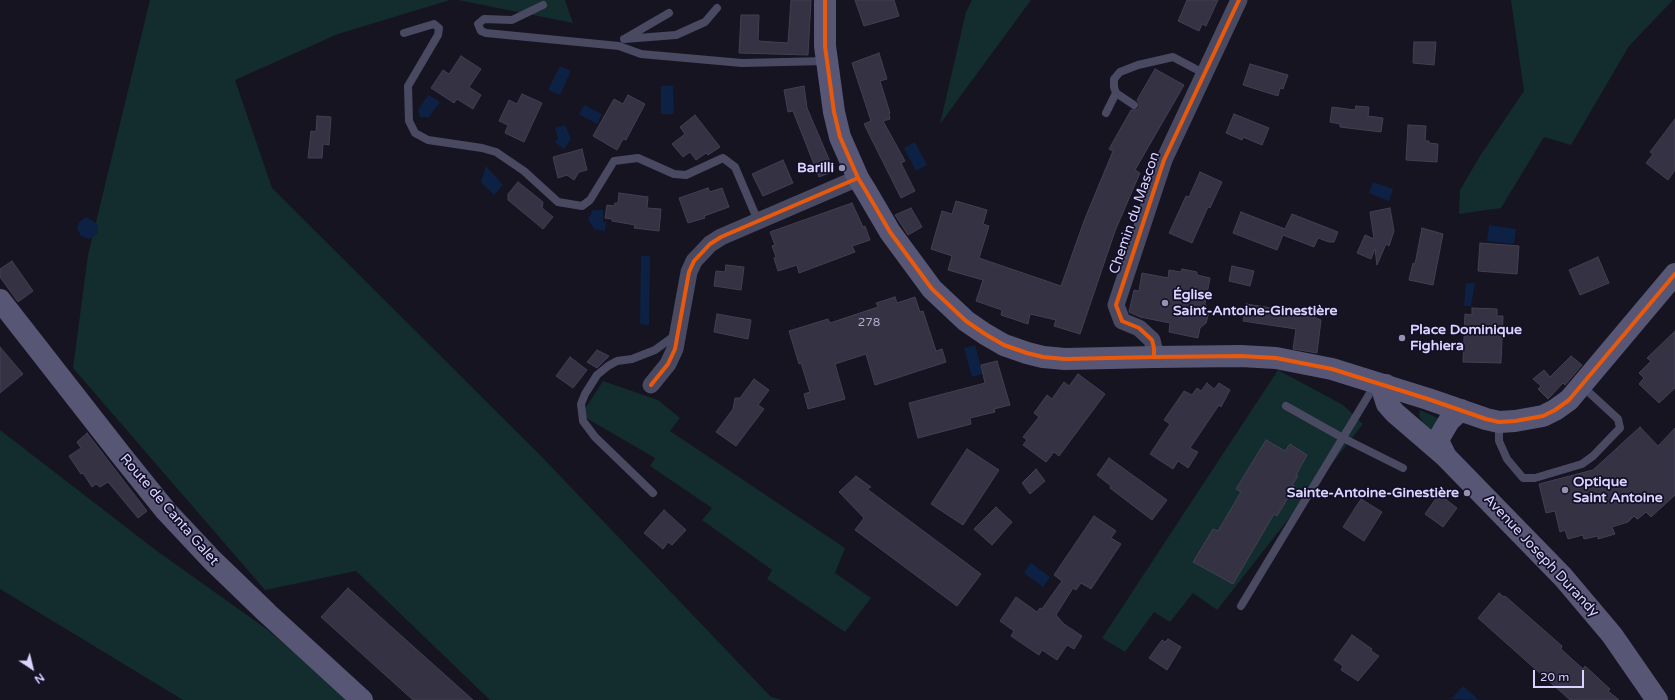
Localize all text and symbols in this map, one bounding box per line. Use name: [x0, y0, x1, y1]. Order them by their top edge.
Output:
street label: Chemin du Mascon: [1106, 150, 1164, 276]
place label: Barilli: [797, 160, 834, 176]
marker: Barilli: [837, 163, 847, 173]
place label: Église Saint-Antoine-Ginestière: [1173, 287, 1337, 320]
marker: Église Saint-Antoine-Ginestière: [1160, 298, 1170, 308]
house number: 278: [858, 316, 880, 330]
place label: Place Dominique Fighiera: [1410, 322, 1522, 354]
marker: Place Dominique Fighiera: [1397, 333, 1407, 343]
street label: Route de Canta Galet: [116, 451, 222, 569]
place label: Optique Saint Antoine: [1573, 474, 1663, 506]
place label: Sainte-Antoine-Ginestière: [1287, 485, 1459, 501]
marker: Optique Saint Antoine: [1560, 485, 1570, 495]
marker: Sainte-Antoine-Ginestière: [1462, 488, 1472, 498]
street label: Avenue Joseph Durandy: [1480, 491, 1602, 621]
north arrow: [12, 648, 52, 688]
scale bar: [1535, 662, 1586, 688]
text: N: [32, 670, 47, 686]
text: 20 m: [1540, 670, 1569, 684]

